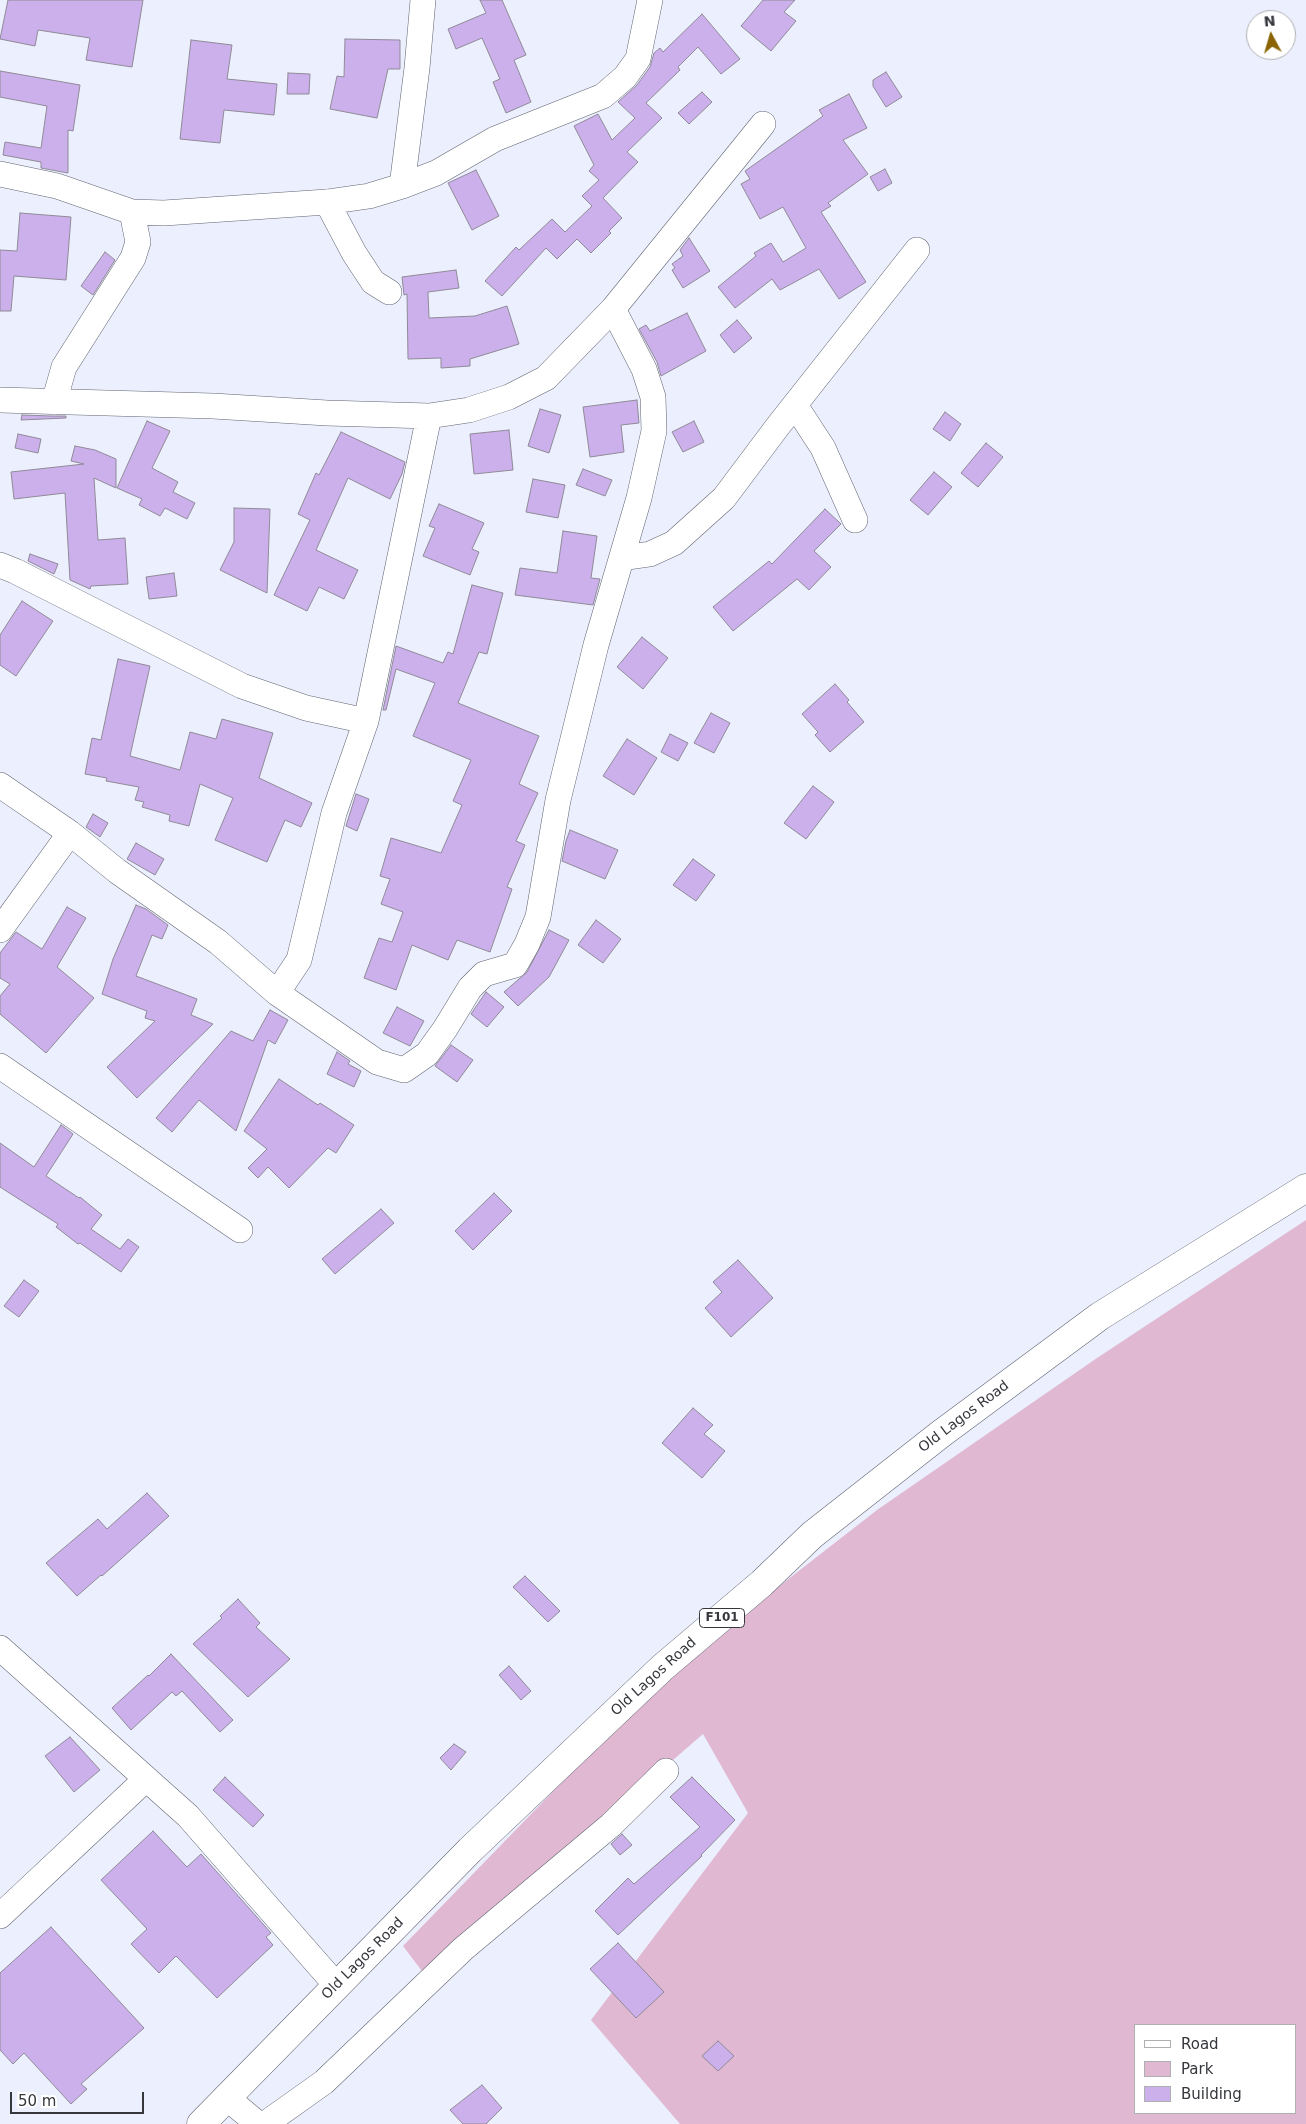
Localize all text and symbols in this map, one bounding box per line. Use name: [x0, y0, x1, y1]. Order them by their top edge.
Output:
north arrow: [1246, 10, 1296, 60]
text: N: [1263, 13, 1276, 30]
street label: Old Lagos Road: [915, 1378, 1013, 1456]
road number: F101: [700, 1609, 744, 1628]
street label: Old Lagos Road: [608, 1634, 700, 1720]
street label: Old Lagos Road: [319, 1915, 407, 2003]
legend: [1134, 2024, 1296, 2114]
text: Road: [1181, 2035, 1219, 2053]
text: Park: [1181, 2060, 1213, 2078]
scale bar: [12, 2082, 146, 2114]
text: Building: [1181, 2085, 1242, 2103]
text: 50 m: [18, 2092, 56, 2110]

